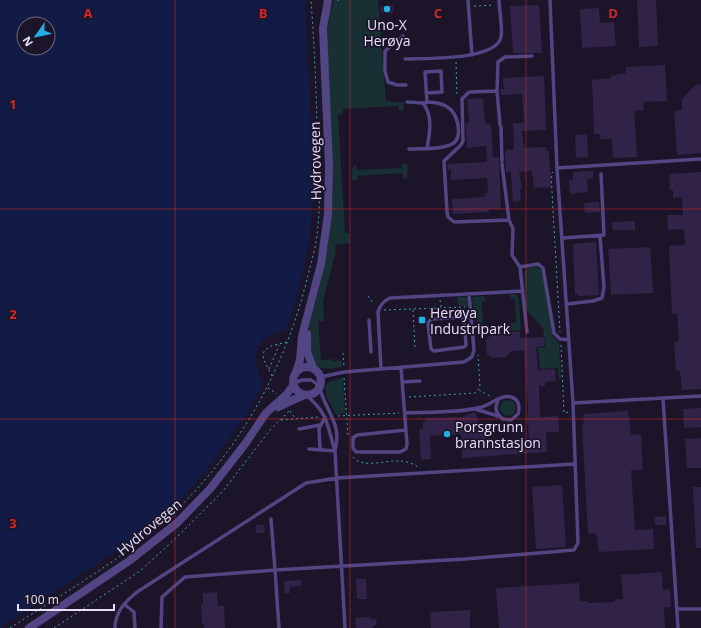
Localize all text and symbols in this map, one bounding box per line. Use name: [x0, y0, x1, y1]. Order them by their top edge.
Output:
text: A: [84, 4, 93, 22]
text: B: [259, 4, 268, 22]
marker: Uno-X Herøya: [382, 4, 392, 14]
text: C: [434, 4, 442, 22]
text: D: [608, 4, 618, 22]
place label: Uno-X Herøya: [363, 15, 411, 50]
north arrow: [16, 16, 56, 56]
text: N: [18, 34, 36, 50]
text: 1: [9, 95, 17, 113]
street label: Hydrovegen: [305, 121, 325, 201]
place label: Herøya Industripark: [430, 303, 511, 338]
text: 2: [9, 305, 17, 323]
marker: Herøya Industripark: [417, 315, 427, 325]
place label: Porsgrunn brannstasjon: [455, 417, 541, 452]
marker: Porsgrunn brannstasjon: [442, 429, 452, 439]
street label: Hydrovegen: [113, 494, 185, 560]
text: 3: [9, 514, 17, 532]
scale bar: [18, 586, 114, 612]
text: 100 m: [24, 591, 59, 608]

